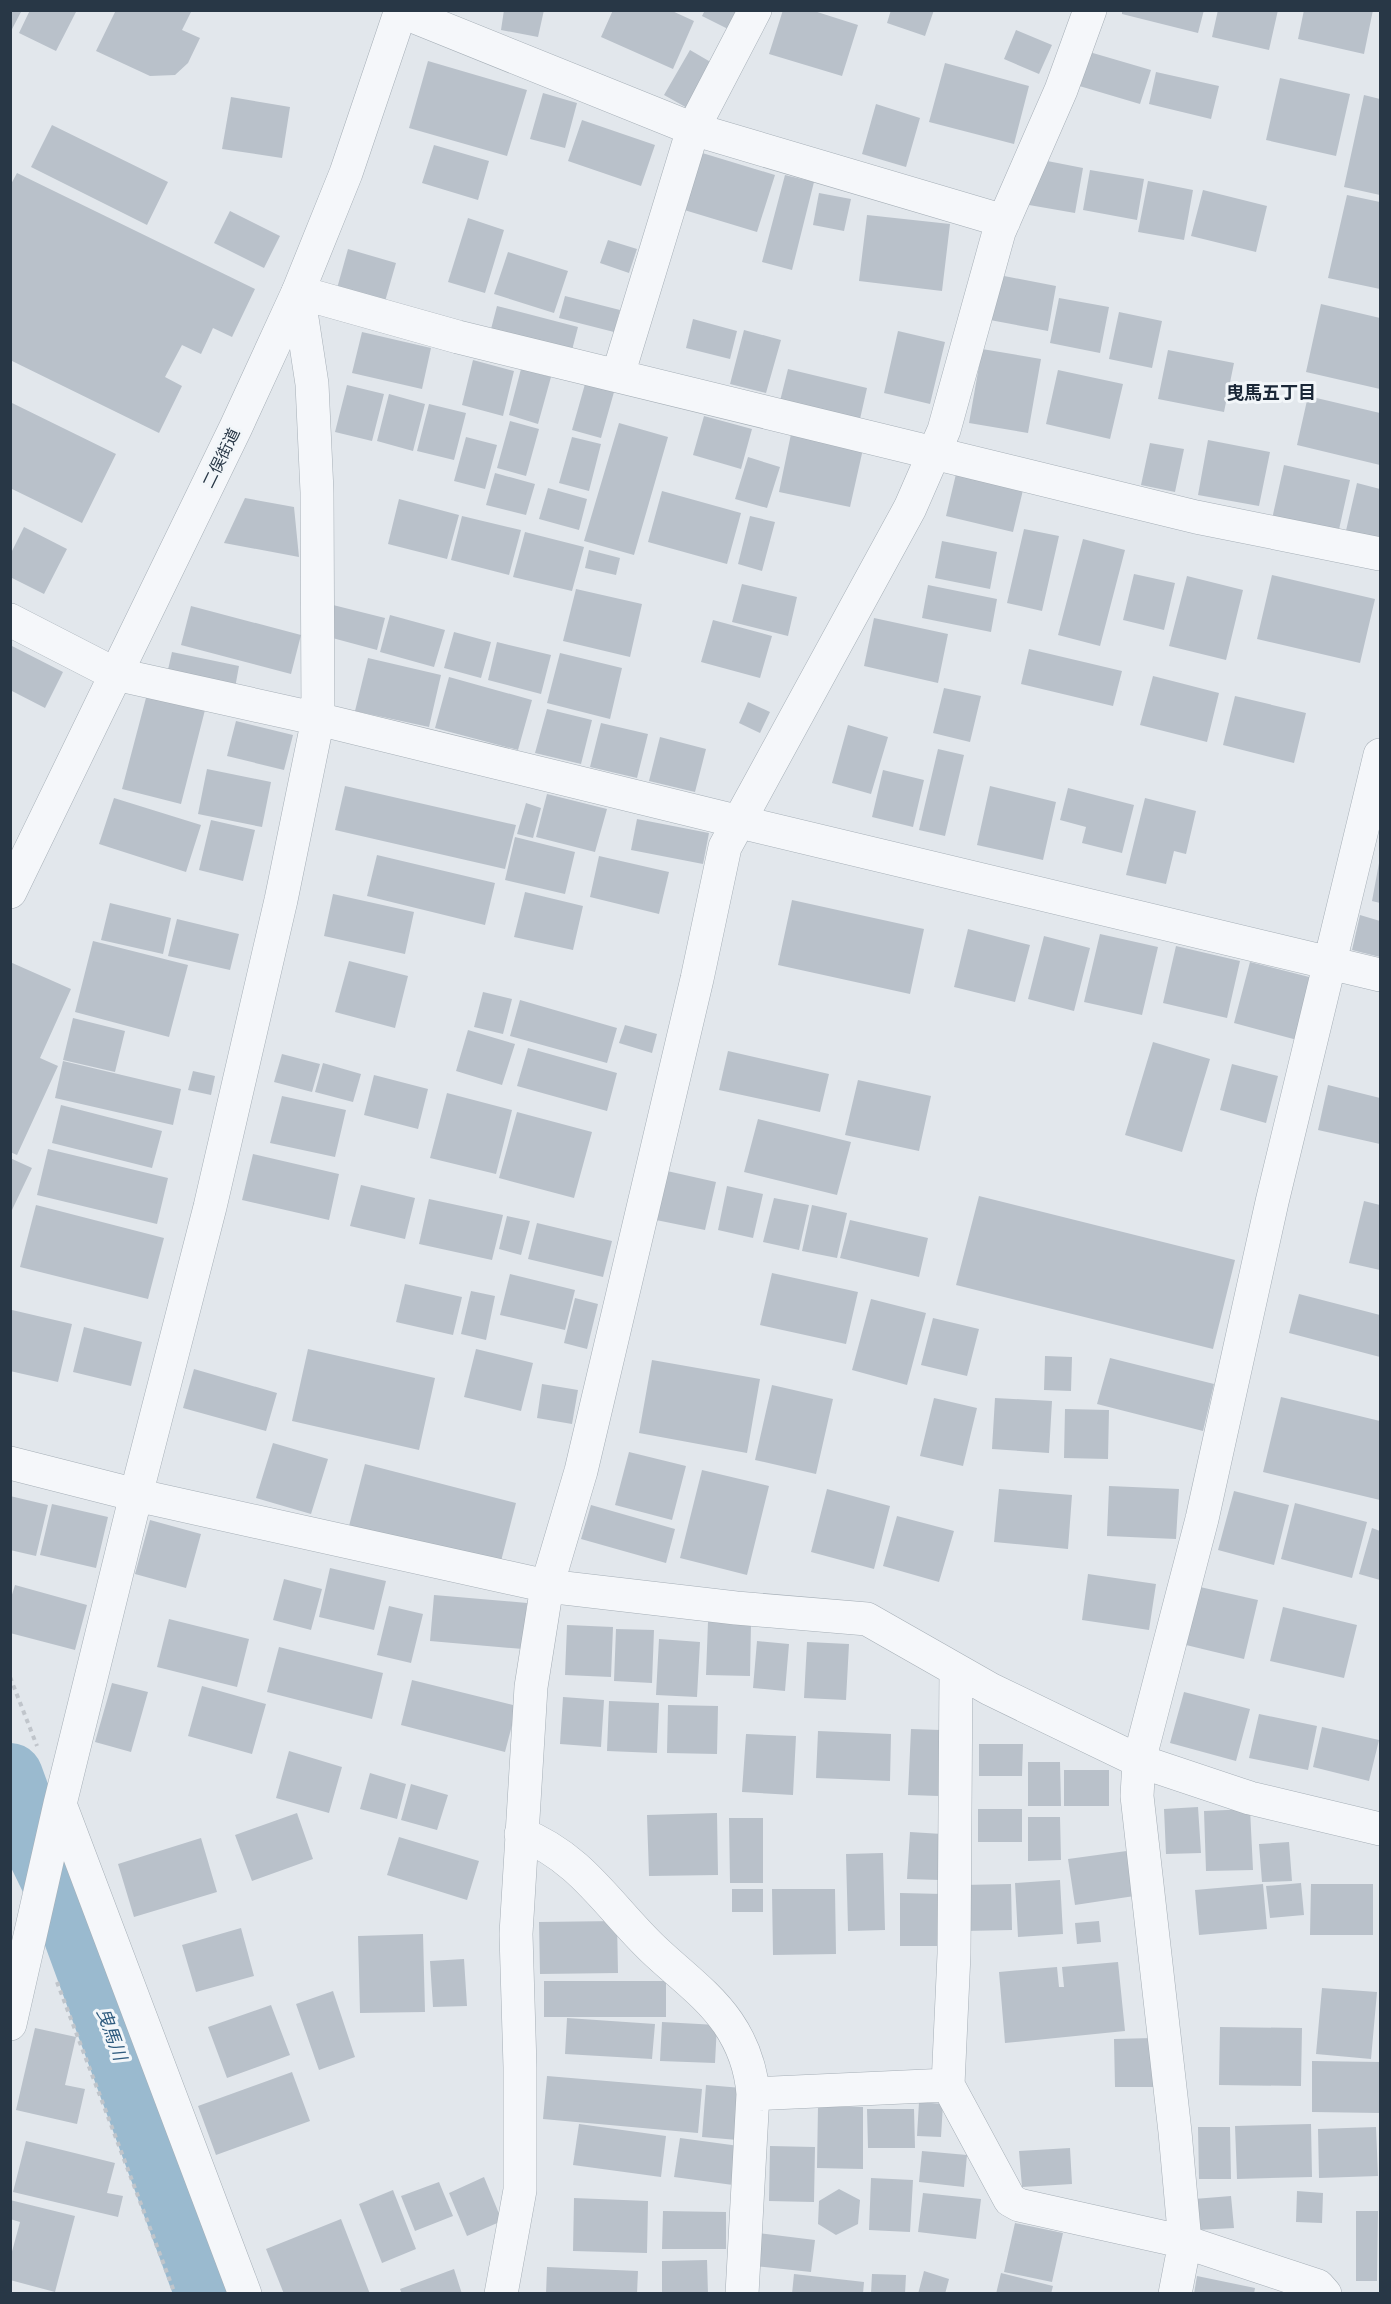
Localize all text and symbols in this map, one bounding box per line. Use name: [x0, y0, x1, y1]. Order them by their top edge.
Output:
district label: 曳馬五丁目: [1226, 382, 1316, 403]
street label: 二俣街道: [198, 425, 244, 491]
water label: 曳馬川: [93, 2005, 132, 2065]

